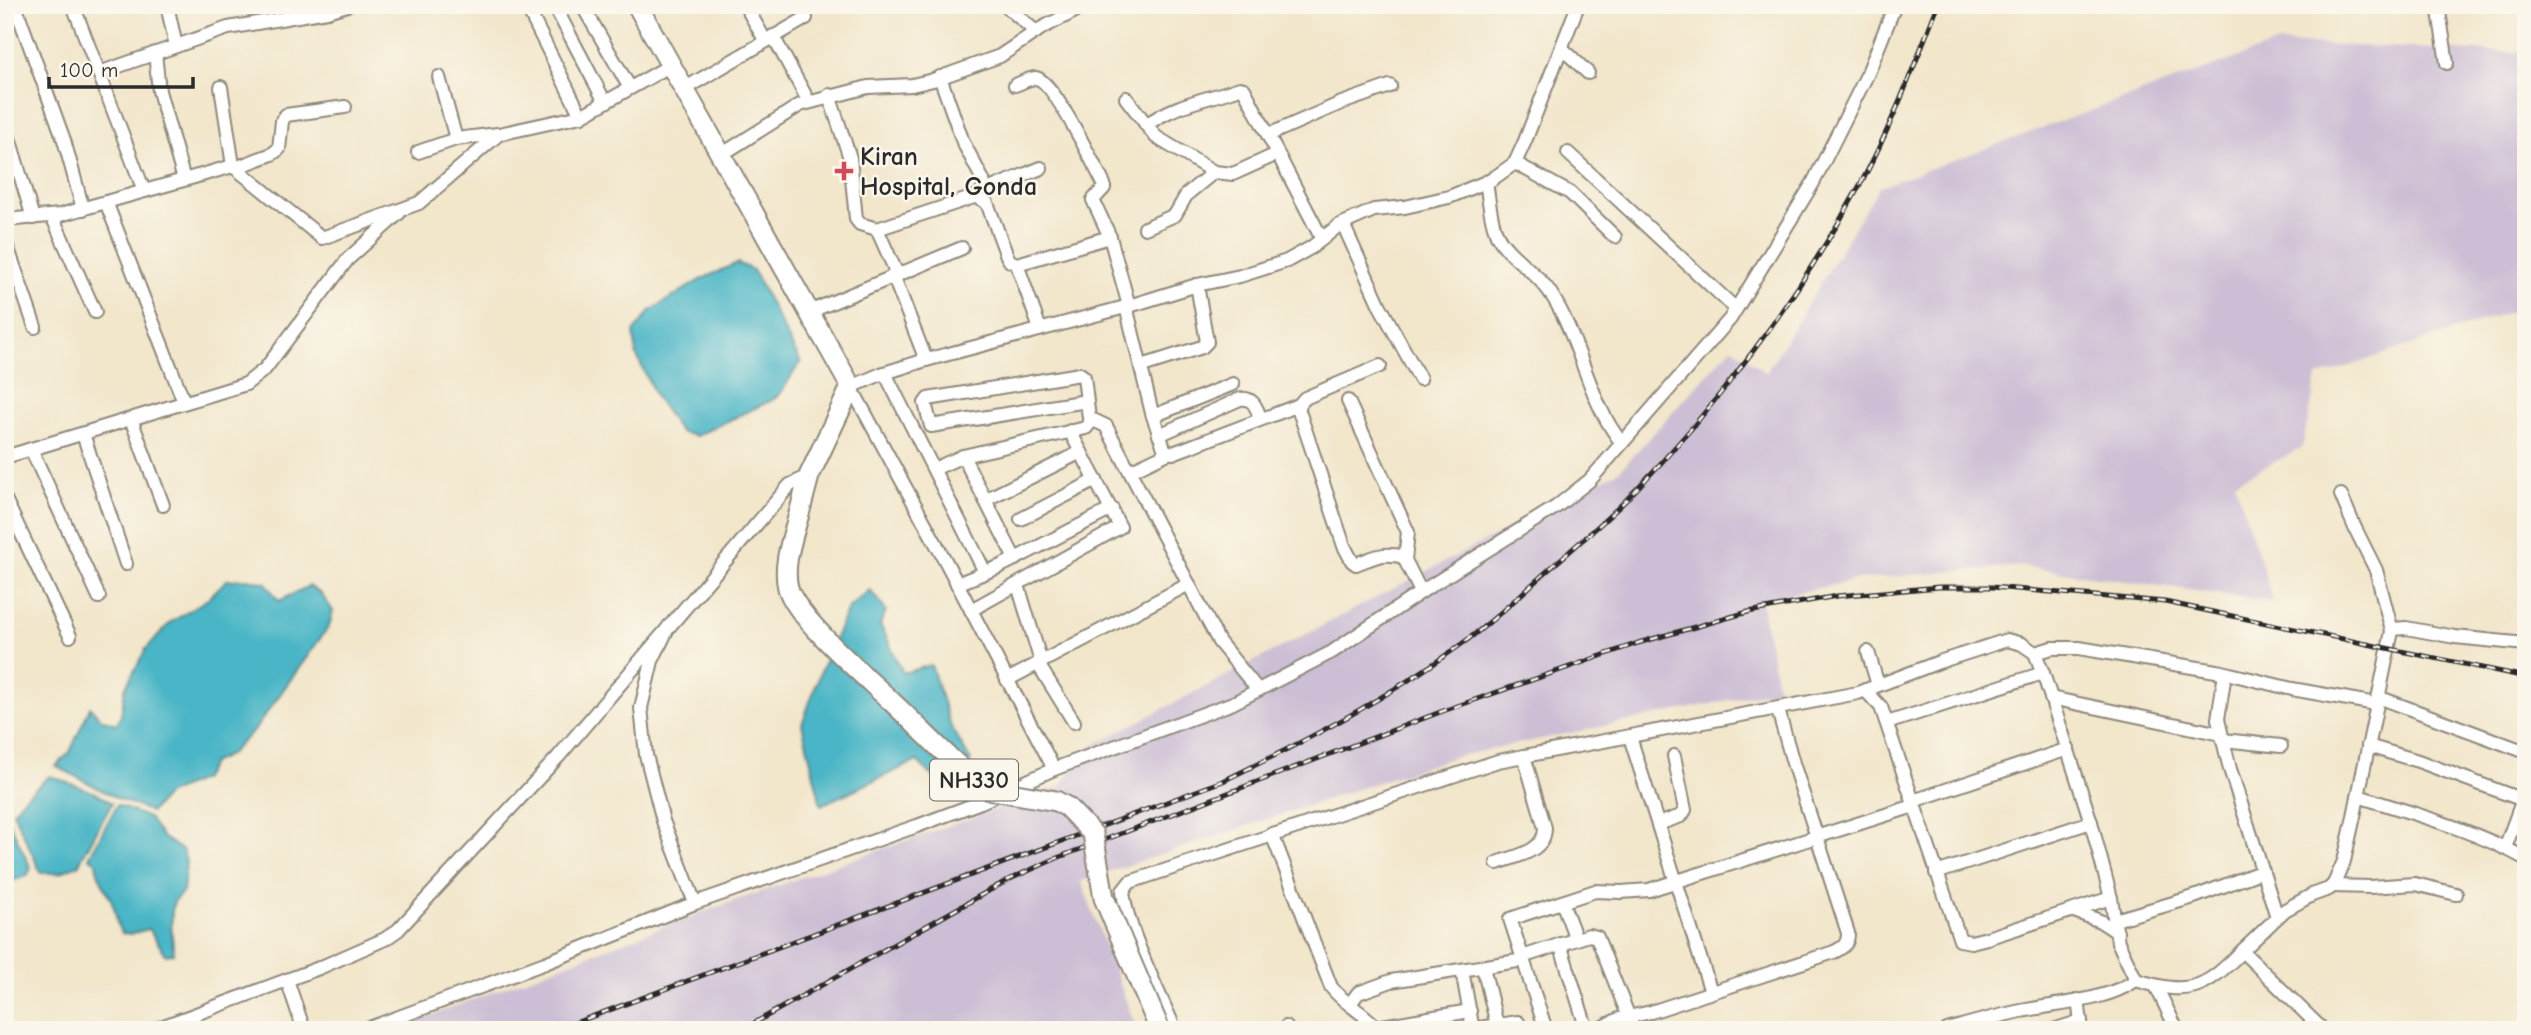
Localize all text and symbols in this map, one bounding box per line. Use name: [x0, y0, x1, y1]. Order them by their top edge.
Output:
scale bar: [49, 46, 192, 90]
text: 100 m: [60, 58, 118, 82]
place label: Kiran Hospital, Gonda: [860, 142, 1037, 202]
marker: Kiran Hospital, Gonda: [834, 161, 854, 181]
road number: NH330: [930, 760, 1018, 800]

